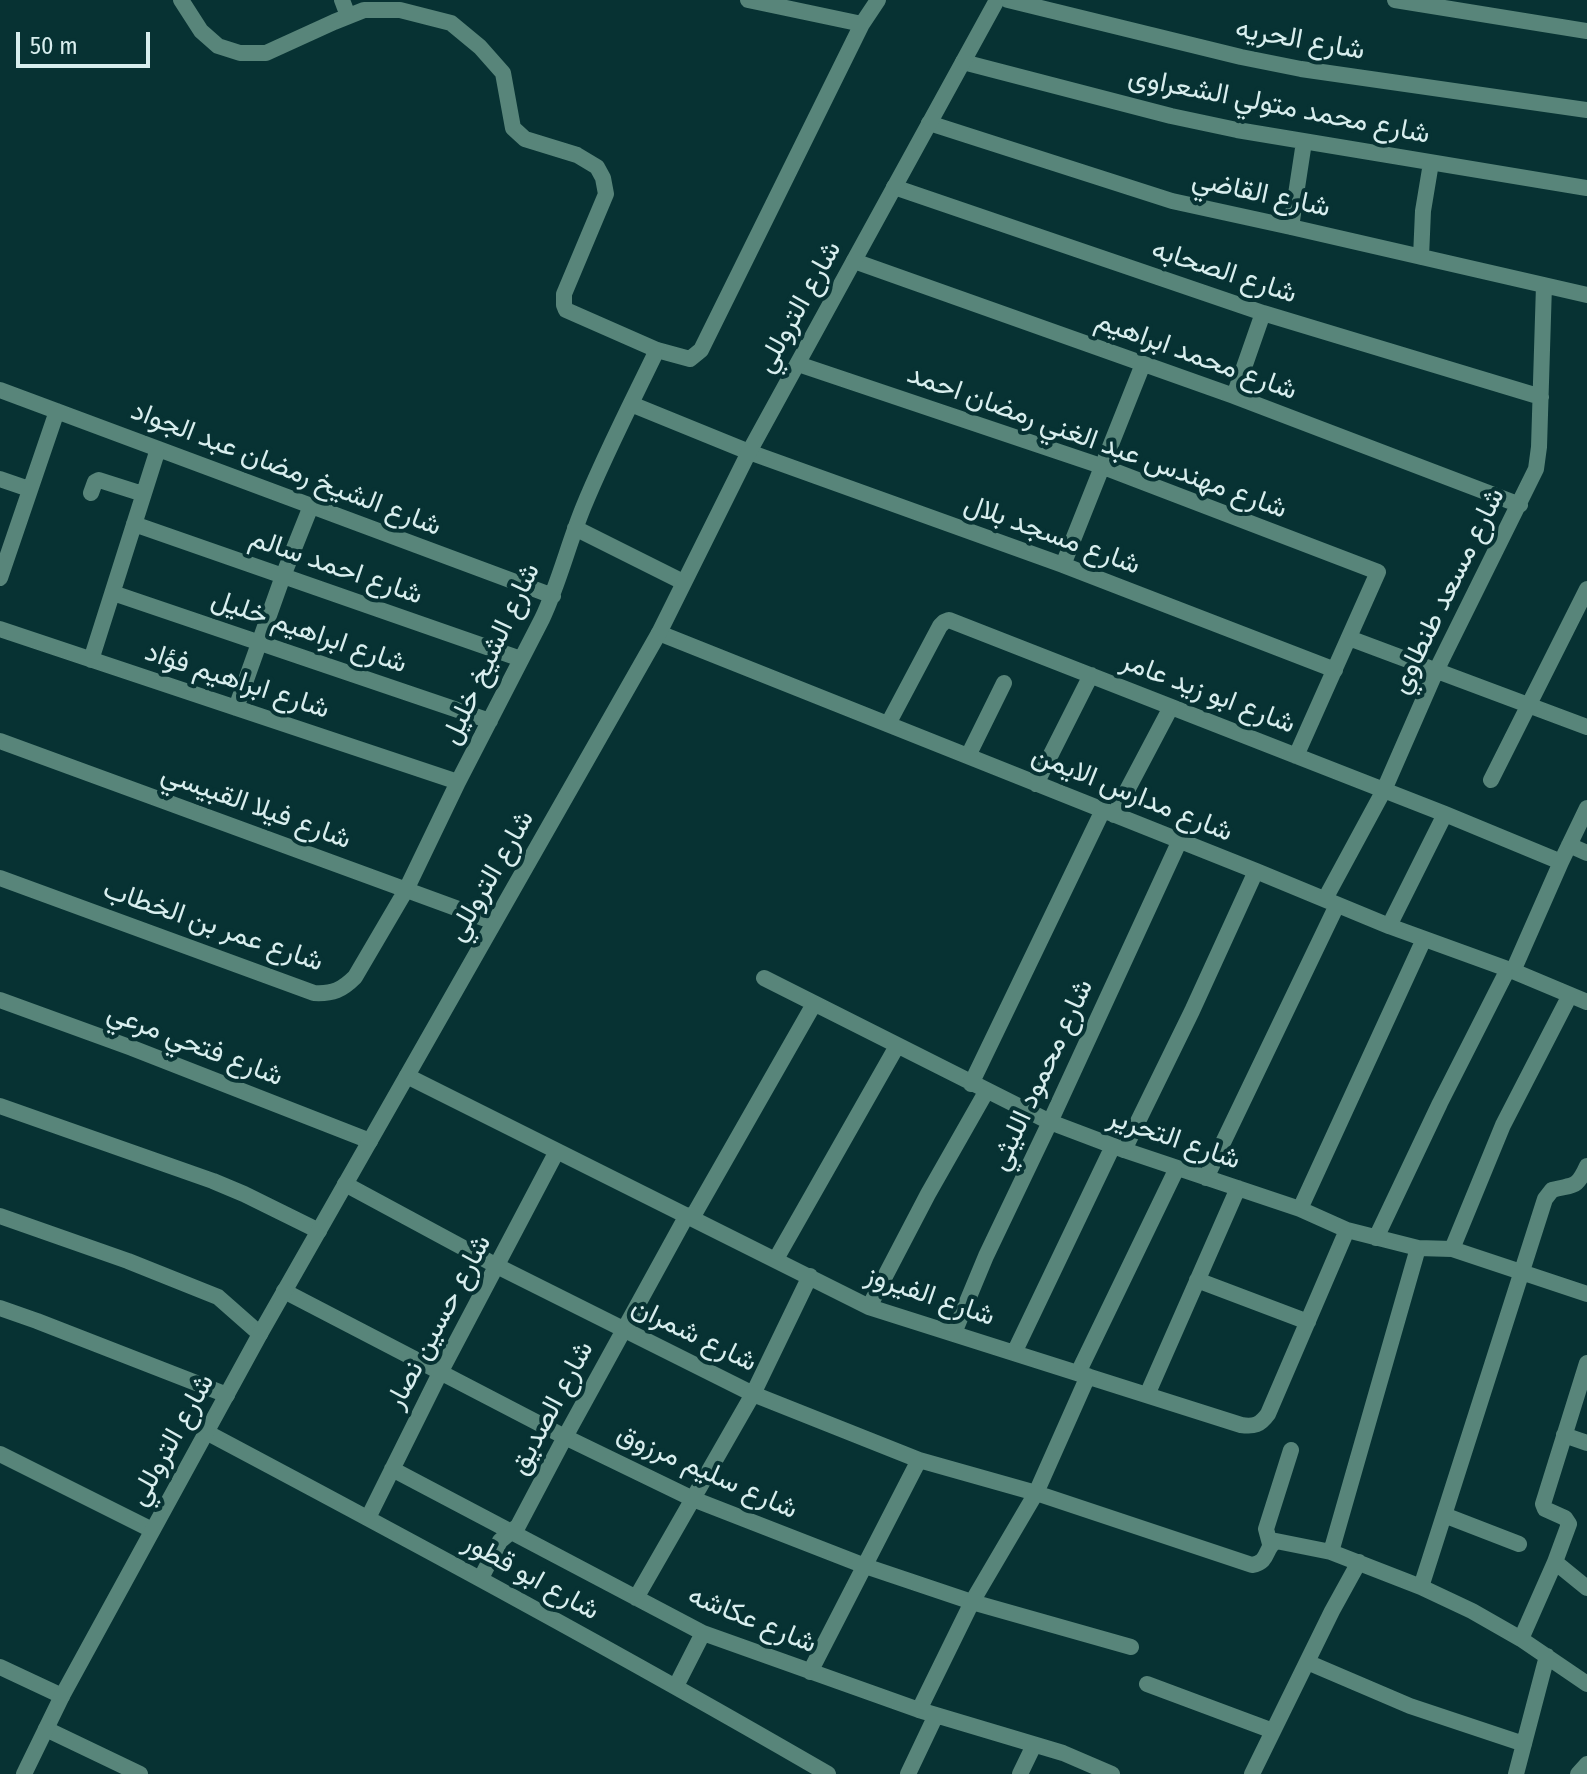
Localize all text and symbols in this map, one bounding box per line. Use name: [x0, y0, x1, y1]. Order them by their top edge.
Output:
street label: شارع الحريه: [1233, 12, 1367, 68]
scale bar: [20, 16, 154, 66]
text: 50 m: [30, 32, 78, 60]
street label: شارع محمد متولي الشعراوى: [1125, 60, 1433, 152]
street label: شارع القاضي: [1189, 163, 1333, 225]
street label: شارع الصحابه: [1147, 233, 1301, 311]
street label: شارع التروللي: [749, 235, 849, 379]
street label: شارع محمد ابراهيم: [1091, 304, 1301, 408]
street label: شارع مهندس عبد الغني رمضان احمد: [902, 358, 1292, 526]
street label: شارع الشيخ رمضان عبد الجواد: [126, 394, 446, 544]
street label: شارع مسعد طنطاوي: [1384, 483, 1512, 699]
street label: شارع مسجد بلال: [959, 488, 1145, 582]
street label: شارع احمد سالم: [245, 522, 427, 612]
street label: شارع الشيخ خليل: [434, 558, 548, 750]
street label: شارع ابراهيم خليل: [207, 583, 411, 681]
street label: شارع ابراهيم فؤاد: [140, 635, 334, 727]
street label: شارع ابو زيد عامر: [1116, 644, 1300, 742]
street label: شارع مدارس الايمن: [1027, 738, 1237, 850]
street label: شارع فيلا القبيسي: [157, 757, 355, 857]
street label: شارع التروللي: [440, 805, 542, 947]
street label: شارع عمر بن الخطاب: [99, 873, 327, 979]
street label: شارع محمود الليثي: [983, 974, 1101, 1176]
street label: شارع فتحي مرعي: [102, 996, 288, 1094]
street label: شارع التحرير: [1103, 1101, 1245, 1177]
street label: شارع حسين نصار: [379, 1229, 499, 1415]
street label: شارع الفيروز: [861, 1258, 999, 1334]
street label: شارع شمران: [626, 1290, 762, 1380]
street label: شارع الصديق: [503, 1335, 601, 1481]
street label: شارع التروللي: [122, 1368, 222, 1512]
street label: شارع سليم مرزوق: [611, 1417, 803, 1527]
street label: شارع ابو قطور: [457, 1526, 605, 1628]
street label: شارع عكاشه: [683, 1579, 821, 1661]

